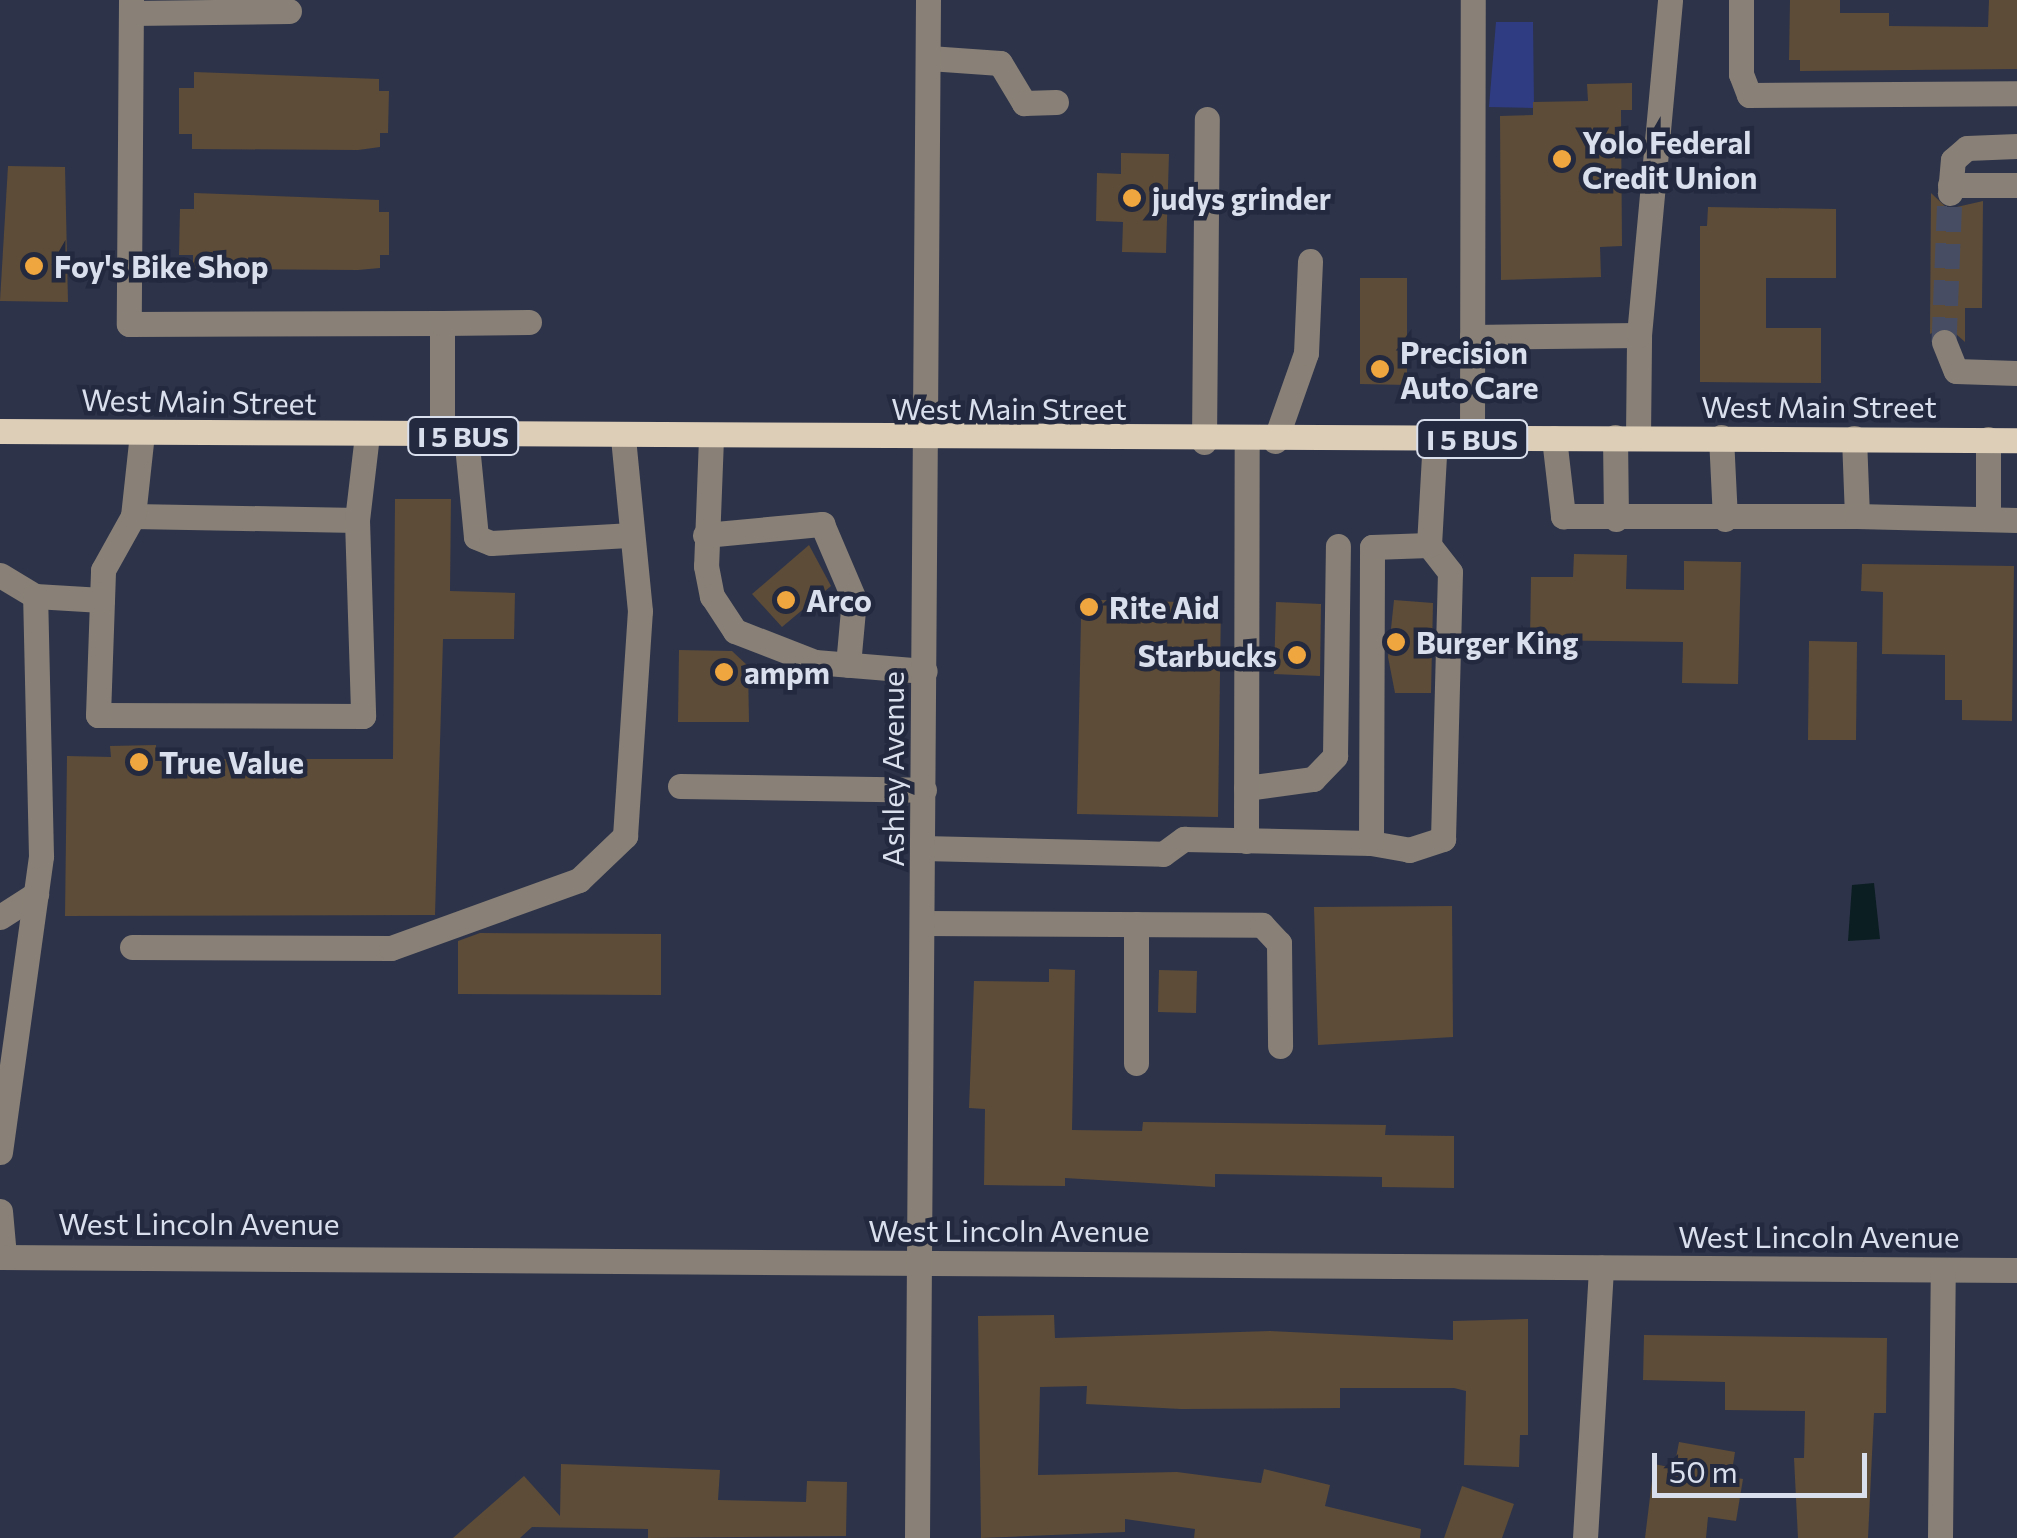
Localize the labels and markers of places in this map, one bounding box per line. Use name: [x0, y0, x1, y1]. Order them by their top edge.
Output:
place label: Yolo Federal Credit Union: [1582, 124, 1757, 194]
marker: Yolo Federal Credit Union: [1551, 148, 1573, 170]
place label: judys grinder: [1152, 180, 1331, 216]
marker: judys grinder: [1121, 187, 1143, 209]
place label: Foy's Bike Shop: [54, 248, 268, 284]
marker: Foy's Bike Shop: [23, 255, 45, 277]
place label: Precision Auto Care: [1400, 334, 1539, 404]
marker: Precision Auto Care: [1369, 358, 1391, 380]
place label: Arco: [806, 582, 872, 618]
marker: Arco: [775, 589, 797, 611]
place label: Rite Aid: [1109, 589, 1220, 625]
marker: Rite Aid: [1078, 596, 1100, 618]
place label: Burger King: [1416, 624, 1579, 660]
marker: Burger King: [1385, 631, 1407, 653]
place label: Starbucks: [1138, 637, 1277, 673]
marker: Starbucks: [1286, 644, 1308, 666]
place label: ampm: [744, 654, 830, 690]
marker: ampm: [713, 661, 735, 683]
place label: True Value: [159, 744, 304, 780]
marker: True Value: [128, 751, 150, 773]

